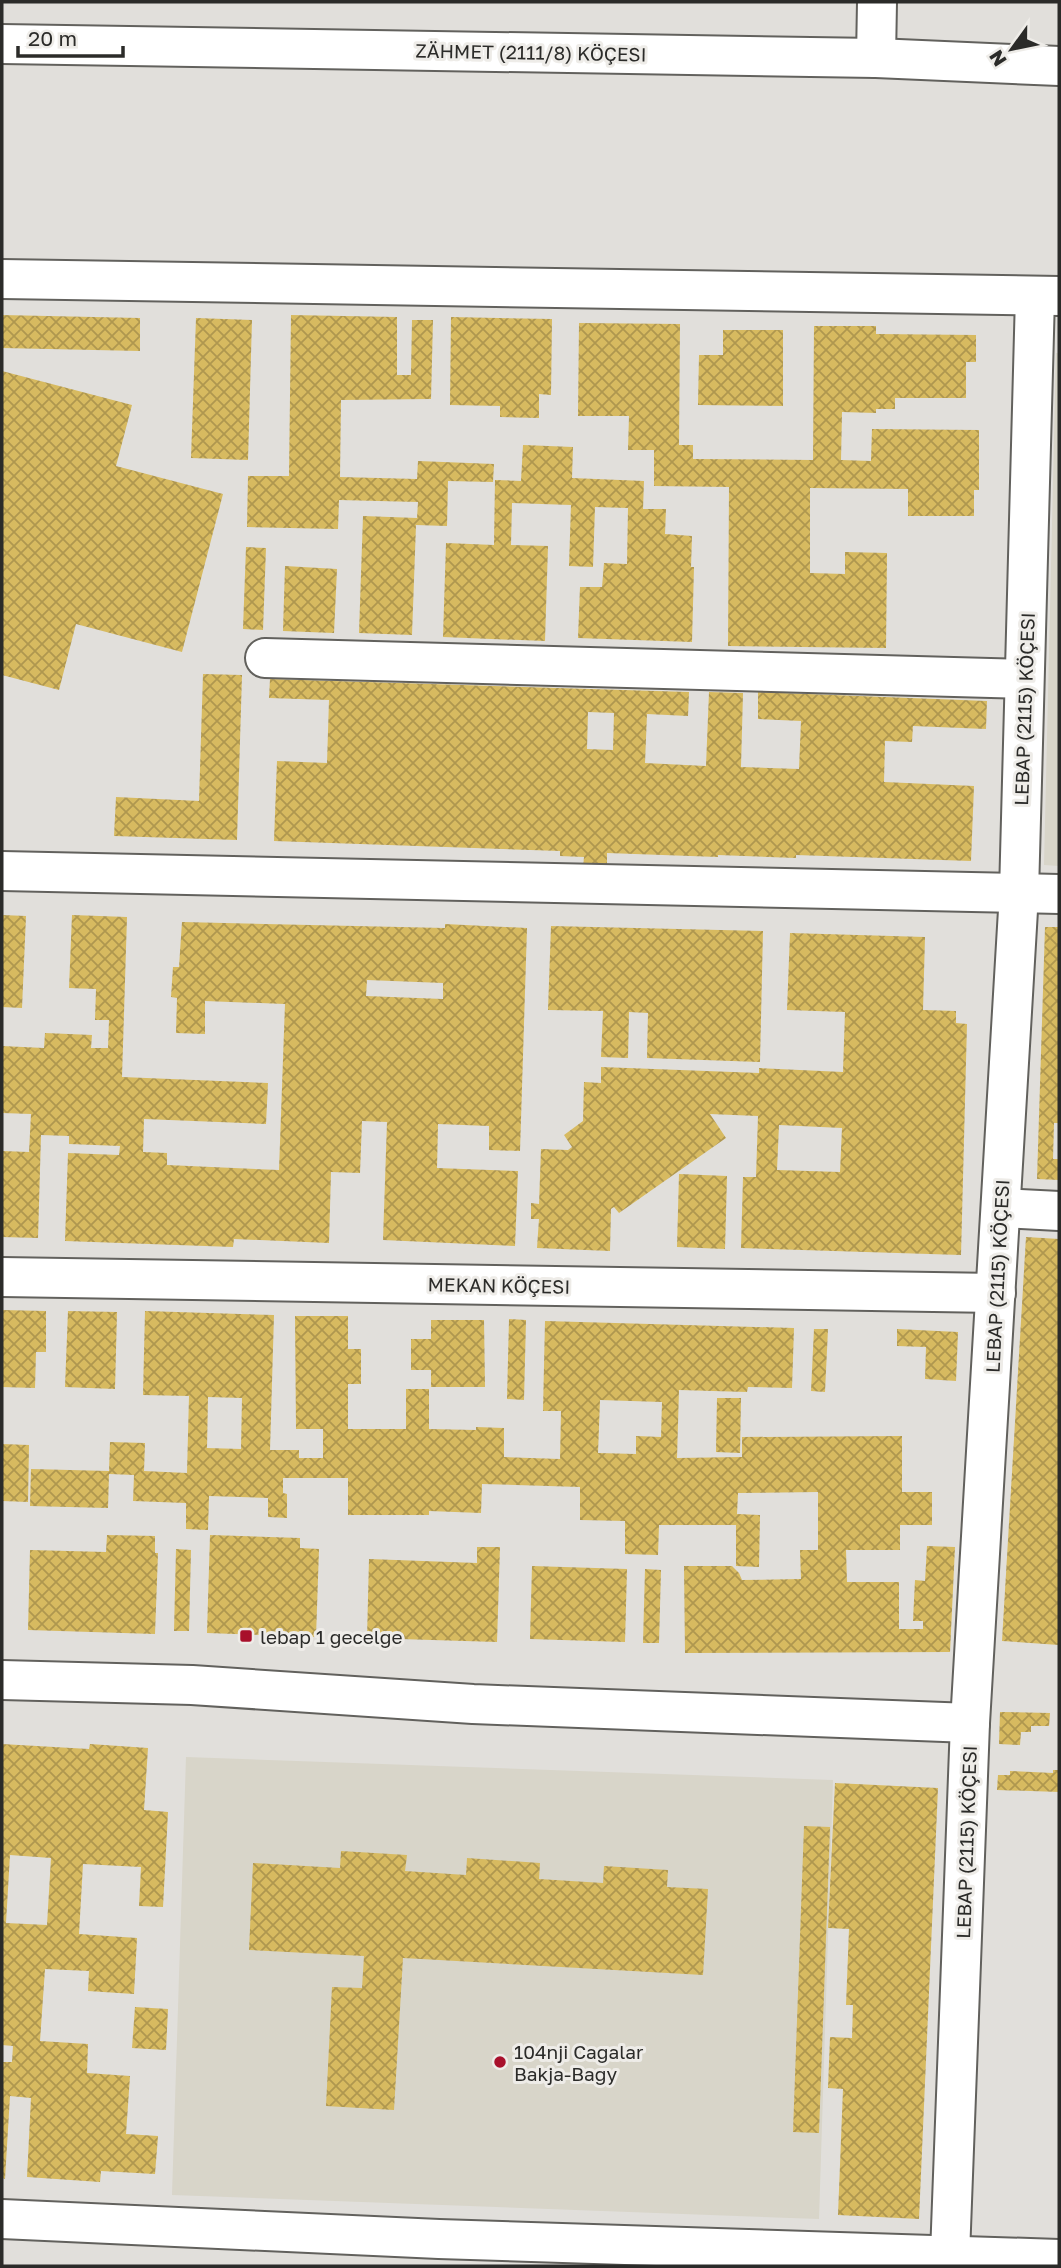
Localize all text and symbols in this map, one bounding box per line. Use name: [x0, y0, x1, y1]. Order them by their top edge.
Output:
scale bar: [18, 14, 122, 58]
north arrow: [977, 14, 1047, 84]
text: 20 m: [28, 25, 77, 51]
street label: ZÄHMET (2111/8) KÖÇESI: [415, 38, 647, 66]
text: N: [984, 46, 1011, 71]
street label: LEBAP (2115) KÖÇESI: [1009, 612, 1039, 806]
street label: LEBAP (2115) KÖÇESI: [980, 1179, 1014, 1373]
street label: MEKAN KÖÇESI: [427, 1272, 571, 1298]
place label: lebap 1 gecelge: [260, 1625, 402, 1648]
marker: lebap 1 gecelge: [238, 1628, 254, 1644]
street label: LEBAP (2115) KÖÇESI: [951, 1745, 981, 1939]
place label: 104nji Cagalar Bakja-Bagy: [514, 2040, 644, 2085]
marker: 104nji Cagalar Bakja-Bagy: [492, 2054, 508, 2070]

